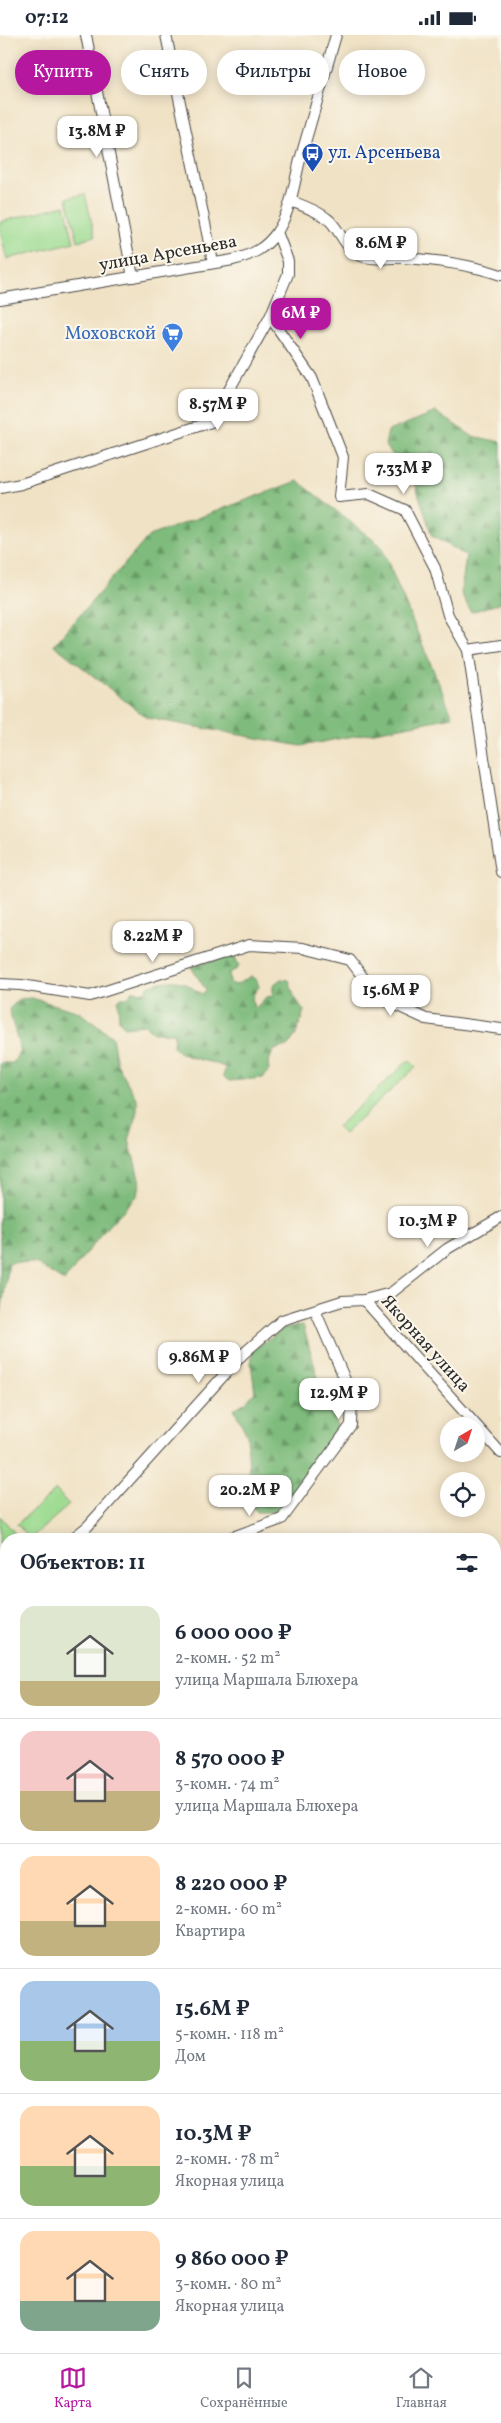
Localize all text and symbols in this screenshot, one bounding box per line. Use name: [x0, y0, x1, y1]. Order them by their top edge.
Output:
text: 07:12: [25, 5, 69, 31]
chip: Купить: [15, 50, 111, 95]
chip: Снять: [121, 50, 207, 95]
chip: Фильтры: [217, 50, 329, 95]
chip: Новое: [339, 50, 425, 95]
pin: 13.8M ₽: [51, 115, 143, 158]
text: 13.8M ₽: [68, 121, 126, 143]
bus stop icon: ул. Арсеньева: [300, 141, 324, 172]
place label: ул. Арсеньева: [328, 141, 441, 166]
pin: 8.6M ₽: [340, 227, 422, 270]
street label: улица Арсеньева: [97, 230, 239, 278]
text: 8.6M ₽: [355, 233, 407, 255]
pin: 6M ₽: [271, 297, 331, 340]
text: 6M ₽: [282, 303, 320, 325]
place label: Моховской: [65, 322, 156, 347]
supermarket icon: Моховской: [160, 322, 184, 353]
pin: 8.57M ₽: [172, 389, 264, 431]
text: 8.57M ₽: [189, 394, 247, 416]
pin: 7.33M ₽: [358, 453, 450, 495]
text: 7.33M ₽: [376, 458, 432, 480]
pin: 8.22M ₽: [107, 921, 199, 963]
text: 8.22M ₽: [123, 926, 183, 948]
pin: 15.6M ₽: [345, 975, 437, 1017]
text: 15.6M ₽: [362, 980, 420, 1002]
pin: 10.3M ₽: [382, 1205, 474, 1248]
text: 10.3M ₽: [399, 1211, 457, 1233]
street label: Якорная улица: [374, 1290, 476, 1398]
pin: 9.86M ₽: [153, 1341, 245, 1384]
text: 9.86M ₽: [169, 1347, 229, 1369]
pin: 12.9M ₽: [293, 1377, 385, 1420]
text: 12.9M ₽: [310, 1383, 368, 1405]
north arrow: [440, 1417, 485, 1463]
map controls: [440, 1417, 485, 1517]
button: locate: [440, 1472, 485, 1517]
pin: 20.2M ₽: [204, 1475, 296, 1517]
text: 20.2M ₽: [220, 1480, 280, 1502]
text: Объектов: 11: [20, 1549, 146, 1578]
icon: filters: [453, 1549, 481, 1577]
text: 6 000 000 ₽: [175, 1619, 292, 1648]
icon: home: [60, 1626, 120, 1686]
text: 2-комн. · 52 m²: [175, 1648, 280, 1670]
text: улица Маршала Блюхера: [175, 1670, 359, 1692]
text: 8 570 000 ₽: [175, 1745, 285, 1774]
icon: home: [60, 1751, 120, 1811]
text: 3-комн. · 74 m²: [175, 1774, 279, 1796]
text: улица Маршала Блюхера: [175, 1796, 359, 1818]
text: 8 220 000 ₽: [175, 1870, 287, 1899]
icon: home: [60, 1876, 120, 1936]
text: 2-комн. · 60 m²: [175, 1899, 282, 1921]
text: Квартира: [175, 1921, 245, 1943]
text: 15.6M ₽: [175, 1995, 250, 2024]
icon: home: [60, 2001, 120, 2061]
text: 5-комн. · 118 m²: [175, 2024, 284, 2046]
text: Дом: [175, 2046, 206, 2068]
text: 10.3M ₽: [175, 2120, 252, 2149]
icon: home: [60, 2126, 120, 2186]
text: 2-комн. · 78 m²: [175, 2149, 280, 2171]
text: Якорная улица: [175, 2171, 285, 2193]
text: 9 860 000 ₽: [175, 2245, 289, 2274]
icon: home: [60, 2251, 120, 2311]
text: 3-комн. · 80 m²: [175, 2274, 282, 2296]
text: Якорная улица: [175, 2296, 285, 2318]
tab: Карта: [54, 2364, 92, 2413]
tab: Сохранённые: [200, 2364, 288, 2413]
tab: Главная: [396, 2364, 447, 2413]

